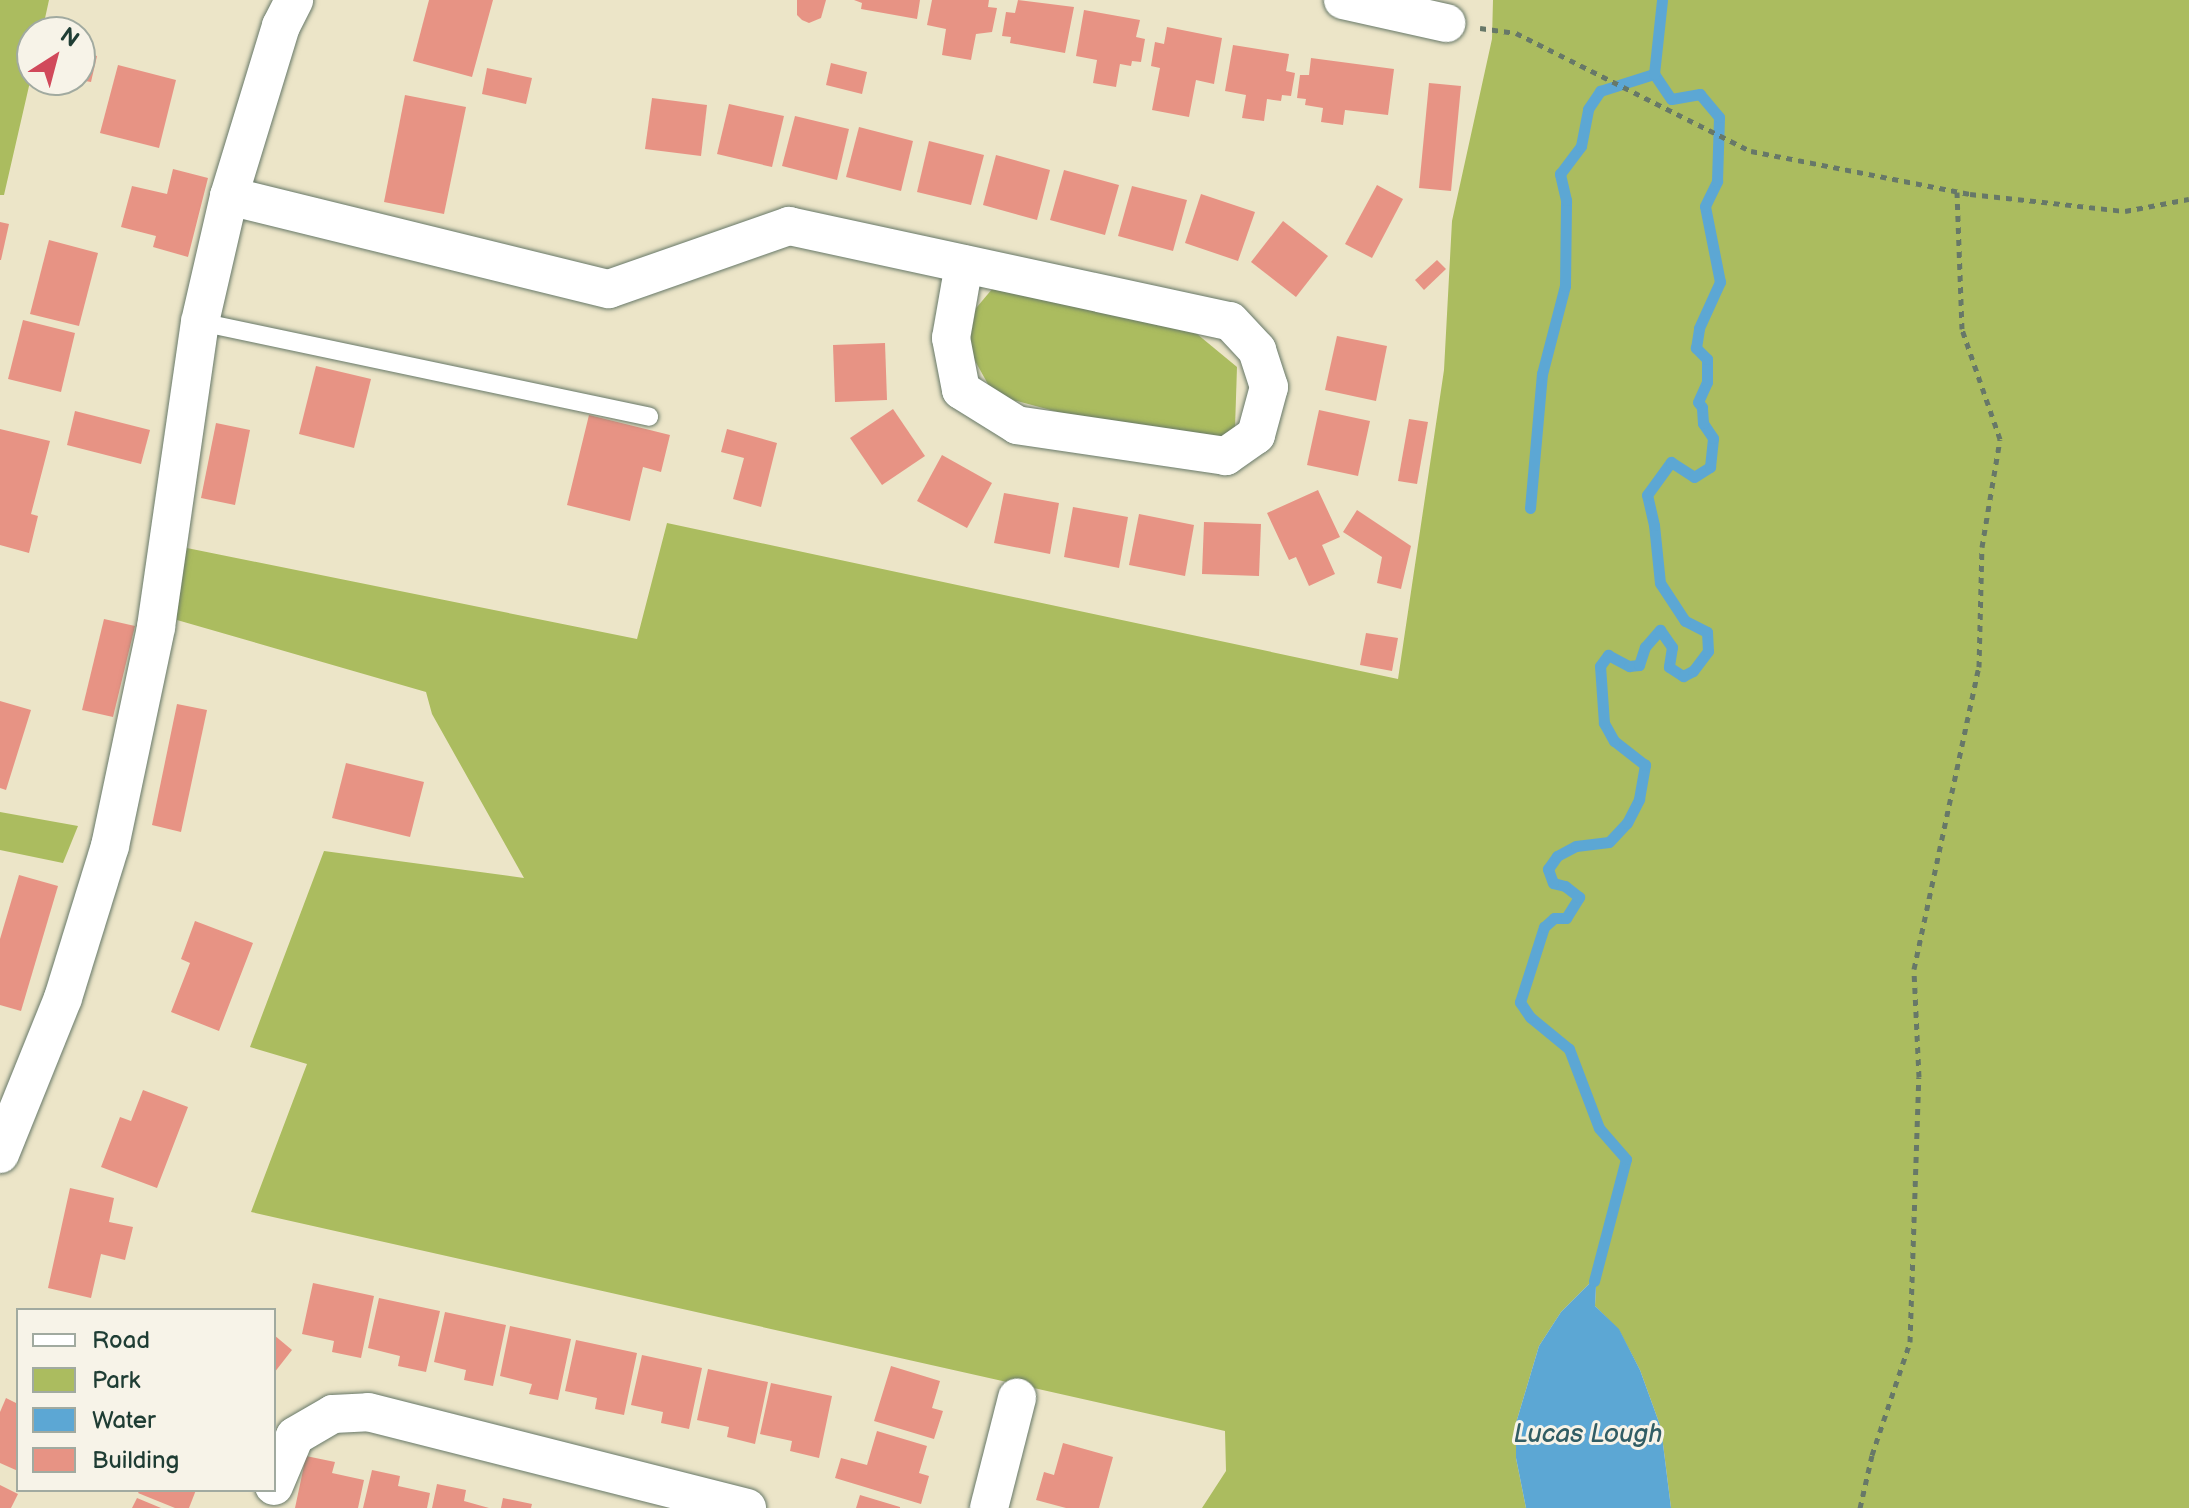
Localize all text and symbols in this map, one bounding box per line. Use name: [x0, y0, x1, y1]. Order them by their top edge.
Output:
north arrow: [16, 16, 96, 96]
text: N: [55, 22, 84, 54]
legend: [16, 1308, 276, 1492]
text: Road: [92, 1326, 150, 1355]
text: Park: [92, 1366, 140, 1395]
text: Water: [92, 1406, 156, 1435]
water label: Lucas Lough: [1514, 1419, 1662, 1451]
text: Building: [92, 1446, 179, 1475]

